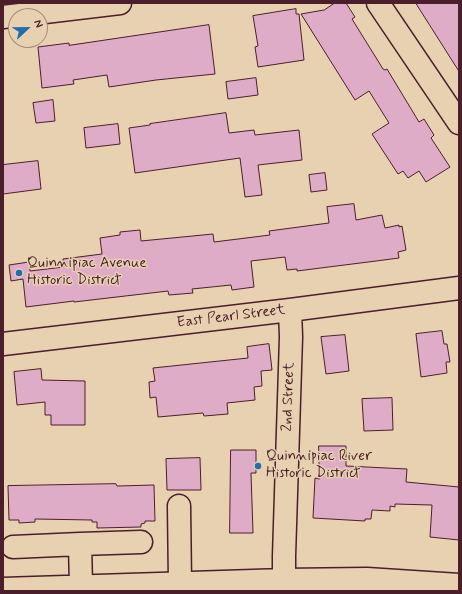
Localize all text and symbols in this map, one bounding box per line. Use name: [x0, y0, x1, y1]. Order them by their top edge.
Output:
north arrow: [8, 8, 48, 48]
text: N: [30, 18, 46, 30]
place label: Quinnipiac Avenue Historic District: [27, 255, 147, 290]
marker: Quinnipiac Avenue Historic District: [14, 268, 24, 278]
street label: East Pearl Street: [176, 301, 286, 333]
street label: 2nd Street: [279, 362, 299, 432]
place label: Quinnipiac River Historic District: [266, 448, 372, 483]
marker: Quinnipiac River Historic District: [253, 461, 263, 471]

